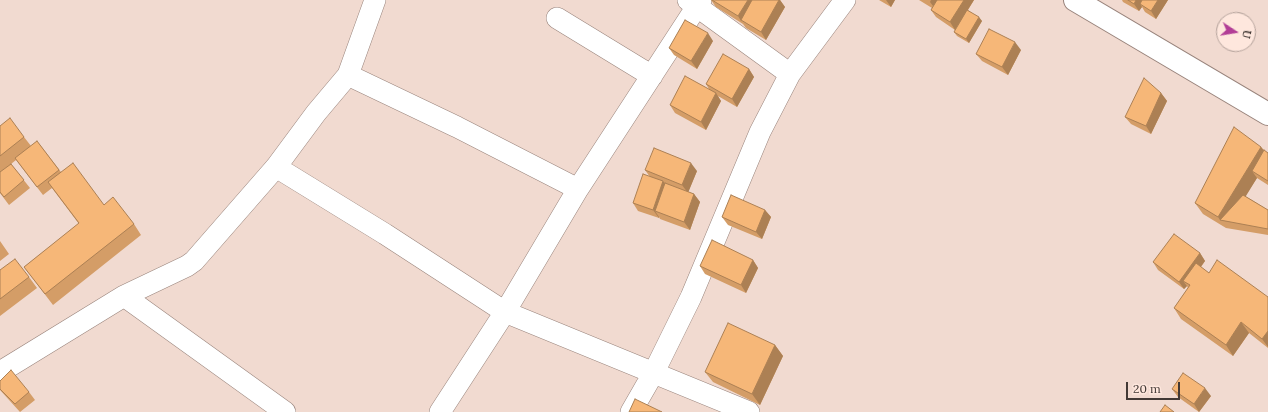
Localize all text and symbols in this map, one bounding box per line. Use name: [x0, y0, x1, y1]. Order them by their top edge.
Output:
north arrow: [1216, 12, 1256, 52]
text: U: [1239, 29, 1254, 40]
scale bar: [1128, 374, 1182, 400]
text: 20 m: [1133, 381, 1161, 396]

